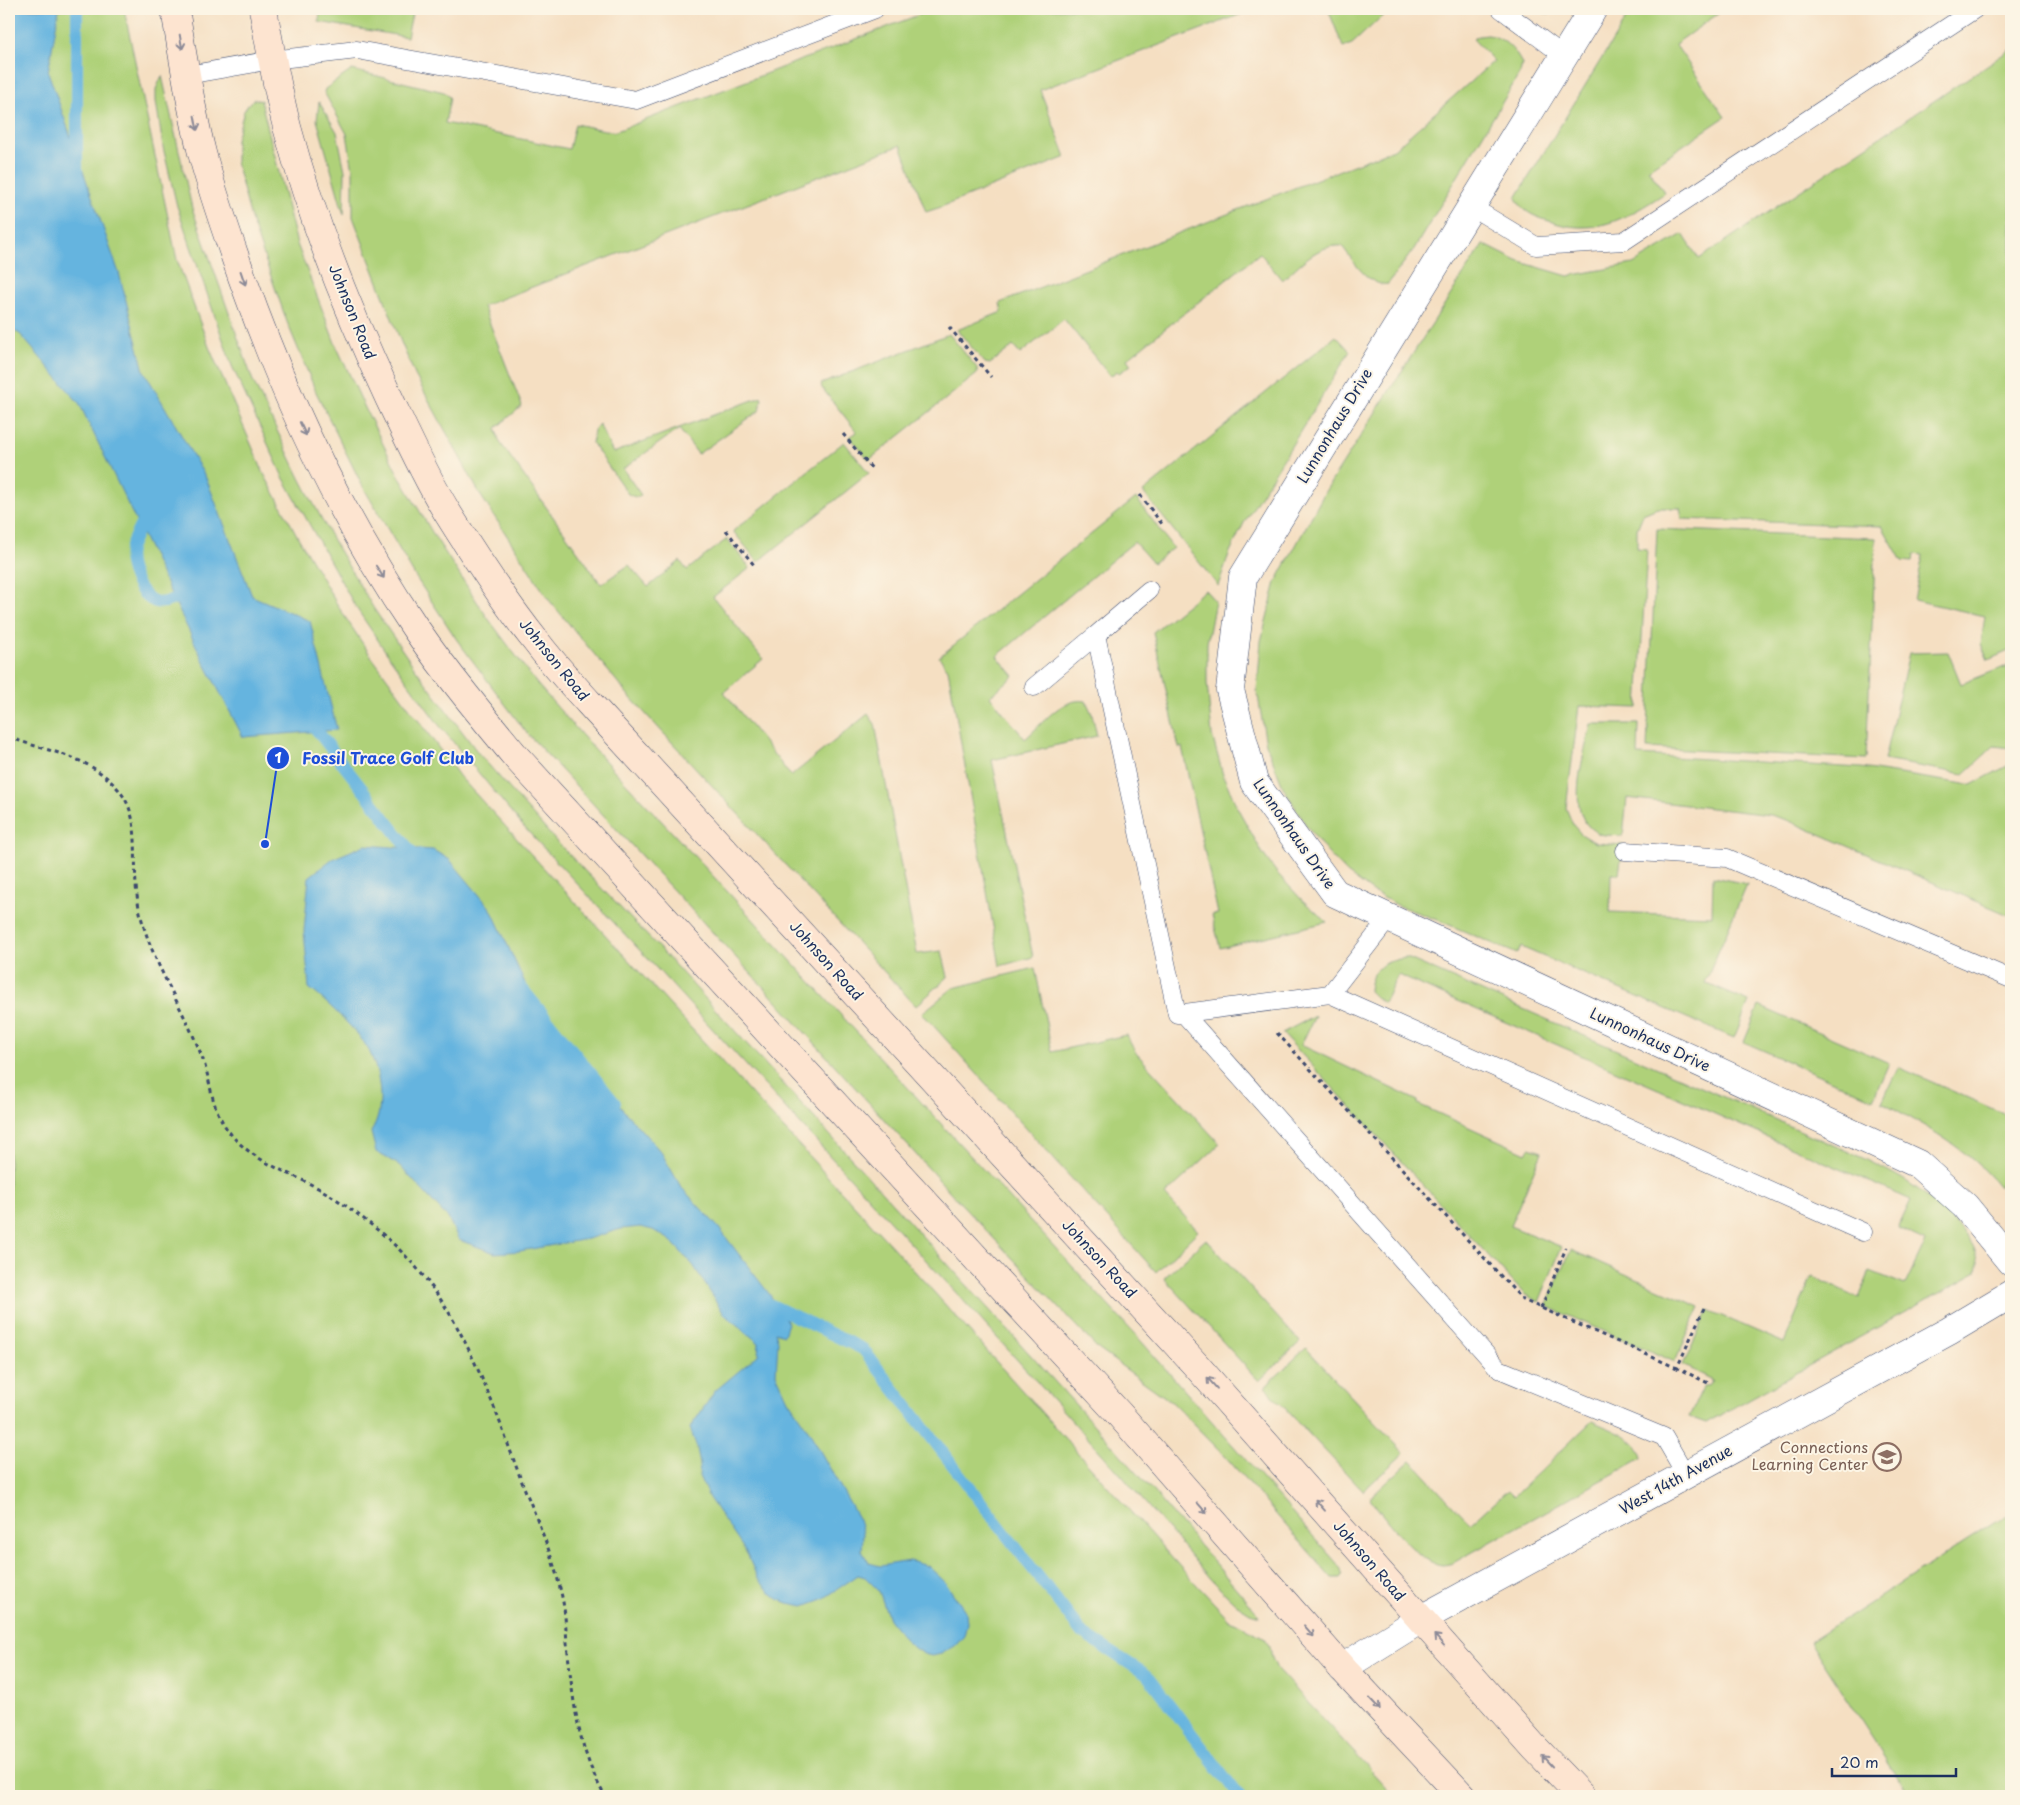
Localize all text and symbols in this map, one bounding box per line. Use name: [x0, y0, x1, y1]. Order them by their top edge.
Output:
one-way arrow: [176, 33, 186, 49]
one-way arrow: [192, 114, 201, 130]
street label: Johnson Road: [324, 260, 383, 363]
one-way arrow: [238, 270, 248, 286]
street label: Lunnonhaus Drive: [1290, 363, 1377, 487]
one-way arrow: [299, 421, 309, 436]
one-way arrow: [375, 565, 385, 579]
street label: Johnson Road: [514, 613, 596, 705]
callout: Fossil Trace Golf Club: [266, 743, 485, 774]
text: 1: [274, 745, 282, 768]
text: Fossil Trace Golf Club: [302, 745, 474, 769]
street label: Lunnonhaus Drive: [1248, 773, 1342, 893]
street label: Johnson Road: [785, 915, 869, 1005]
street label: Lunnonhaus Drive: [1587, 1001, 1715, 1077]
street label: Johnson Road: [1057, 1213, 1143, 1303]
one-way arrow: [1207, 1377, 1218, 1390]
place label: Connections Learning Center: [1752, 1435, 1868, 1475]
street label: West 14th Avenue: [1615, 1438, 1736, 1519]
school or university icon: Connections Learning Center: [1872, 1442, 1902, 1472]
one-way arrow: [1314, 1498, 1326, 1511]
one-way arrow: [1197, 1502, 1208, 1515]
street label: Johnson Road: [1328, 1514, 1412, 1606]
one-way arrow: [1303, 1624, 1315, 1637]
one-way arrow: [1433, 1633, 1445, 1646]
one-way arrow: [1369, 1698, 1381, 1710]
scale bar: [1832, 1745, 1956, 1777]
text: 20 m: [1840, 1750, 1879, 1773]
one-way arrow: [1541, 1754, 1553, 1767]

